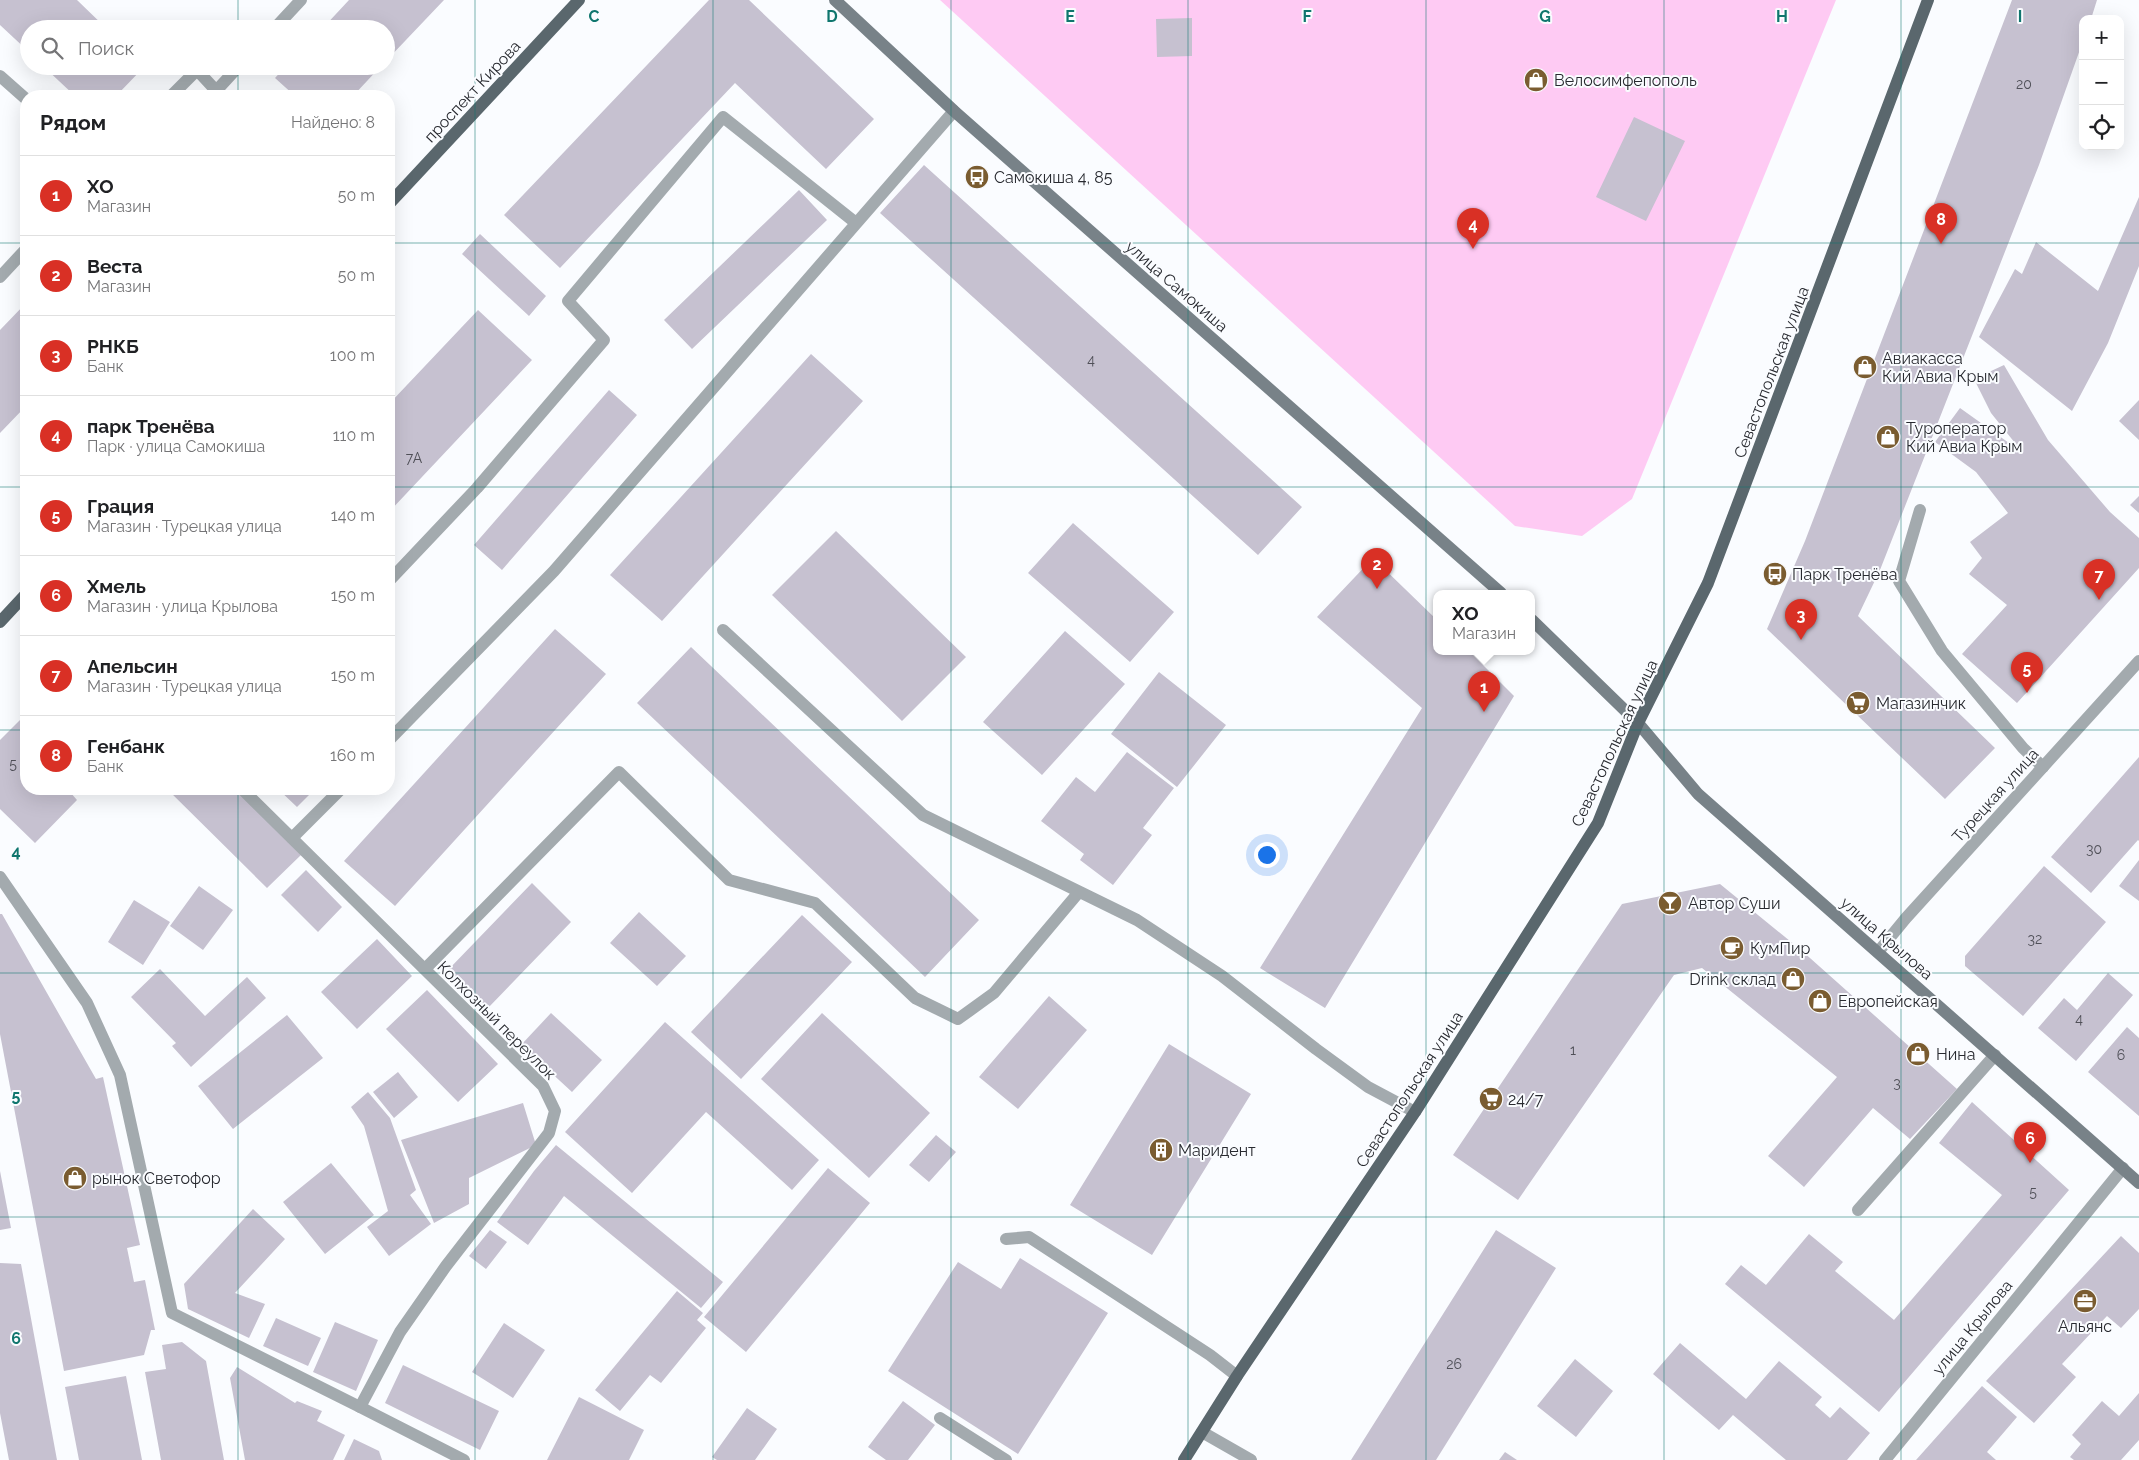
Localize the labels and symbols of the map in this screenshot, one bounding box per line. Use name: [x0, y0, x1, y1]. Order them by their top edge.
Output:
text: C: [589, 7, 600, 26]
text: D: [826, 7, 838, 26]
text: E: [1065, 7, 1075, 26]
text: F: [1302, 7, 1312, 26]
text: G: [1539, 7, 1551, 26]
text: H: [1776, 7, 1788, 26]
text: I: [2018, 7, 2022, 26]
street label: проспект Кирова: [420, 37, 524, 146]
shop icon: Велосимфепополь: [1523, 67, 1549, 93]
place label: Велосимфепополь: [1554, 71, 1697, 90]
house number: 20: [2016, 76, 2032, 92]
bus stop icon: Самокиша 4, 85: [964, 164, 990, 190]
place label: Самокиша 4, 85: [994, 168, 1113, 187]
pin: 8: [1925, 203, 1957, 244]
pin: 4: [1457, 208, 1489, 249]
street label: улица Самокиша: [1122, 237, 1232, 336]
street label: Севастопольская улица: [1730, 284, 1813, 461]
place label: Авиакасса Кий Авиа Крым: [1882, 349, 1999, 386]
house number: 4: [1087, 352, 1095, 368]
shop icon: Авиакасса Кий Авиа Крым: [1852, 354, 1878, 380]
place label: Туроператор Кий Авиа Крым: [1906, 419, 2023, 456]
shop icon: Туроператор Кий Авиа Крым: [1875, 424, 1901, 450]
house number: 7А: [406, 450, 423, 466]
pin: 2: [1361, 548, 1393, 589]
pin: 7: [2083, 559, 2115, 600]
bus stop icon: Парк Тренёва: [1762, 561, 1788, 587]
place label: Парк Тренёва: [1792, 565, 1898, 584]
pin: 3: [1785, 599, 1817, 640]
pin: 5: [2011, 652, 2043, 693]
street label: Севастопольская улица: [1567, 657, 1662, 830]
pin: 1: [1468, 671, 1500, 712]
supermarket icon: Магазинчик: [1845, 690, 1871, 716]
place label: Магазинчик: [1876, 694, 1966, 713]
street label: Турецкая улица: [1948, 744, 2043, 846]
house number: 5: [9, 756, 17, 772]
house number: 30: [2086, 841, 2102, 857]
text: 4: [11, 842, 21, 861]
your location: [1254, 842, 1280, 868]
bar icon: Автор Суши: [1657, 890, 1683, 916]
street label: улица Крылова: [1837, 893, 1937, 984]
place label: Автор Суши: [1688, 894, 1780, 913]
house number: 32: [2028, 931, 2042, 947]
cafe icon: КумПир: [1719, 935, 1745, 961]
place label: КумПир: [1750, 939, 1810, 958]
street label: Колхозный переулок: [433, 957, 560, 1084]
shop icon: Drink склад: [1780, 966, 1806, 992]
place label: Drink склад: [1689, 970, 1776, 989]
shop icon: Европейская: [1807, 988, 1833, 1014]
place label: Европейская: [1838, 992, 1938, 1011]
street label: Севастопольская улица: [1352, 1008, 1467, 1171]
house number: 4: [2075, 1011, 2083, 1027]
shop icon: Нина: [1905, 1041, 1931, 1067]
house number: 1: [1570, 1042, 1576, 1058]
place label: Нина: [1936, 1045, 1975, 1064]
house number: 6: [2117, 1047, 2125, 1063]
house number: 3: [1893, 1075, 1901, 1091]
text: 5: [12, 1086, 21, 1105]
supermarket icon: 24/7: [1478, 1086, 1504, 1112]
place label: 24/7: [1508, 1090, 1544, 1109]
pin: 6: [2014, 1122, 2046, 1163]
building icon: Маридент: [1148, 1137, 1174, 1163]
place label: Маридент: [1178, 1141, 1256, 1160]
shop icon: рынок Светофор: [62, 1165, 88, 1191]
place label: рынок Светофор: [92, 1169, 221, 1188]
house number: 5: [2029, 1184, 2037, 1200]
street label: улица Крылова: [1928, 1276, 2016, 1378]
office icon: Альянс: [2072, 1288, 2098, 1314]
place label: Альянс: [2058, 1317, 2112, 1336]
text: 6: [11, 1329, 21, 1348]
house number: 26: [1446, 1356, 1462, 1372]

